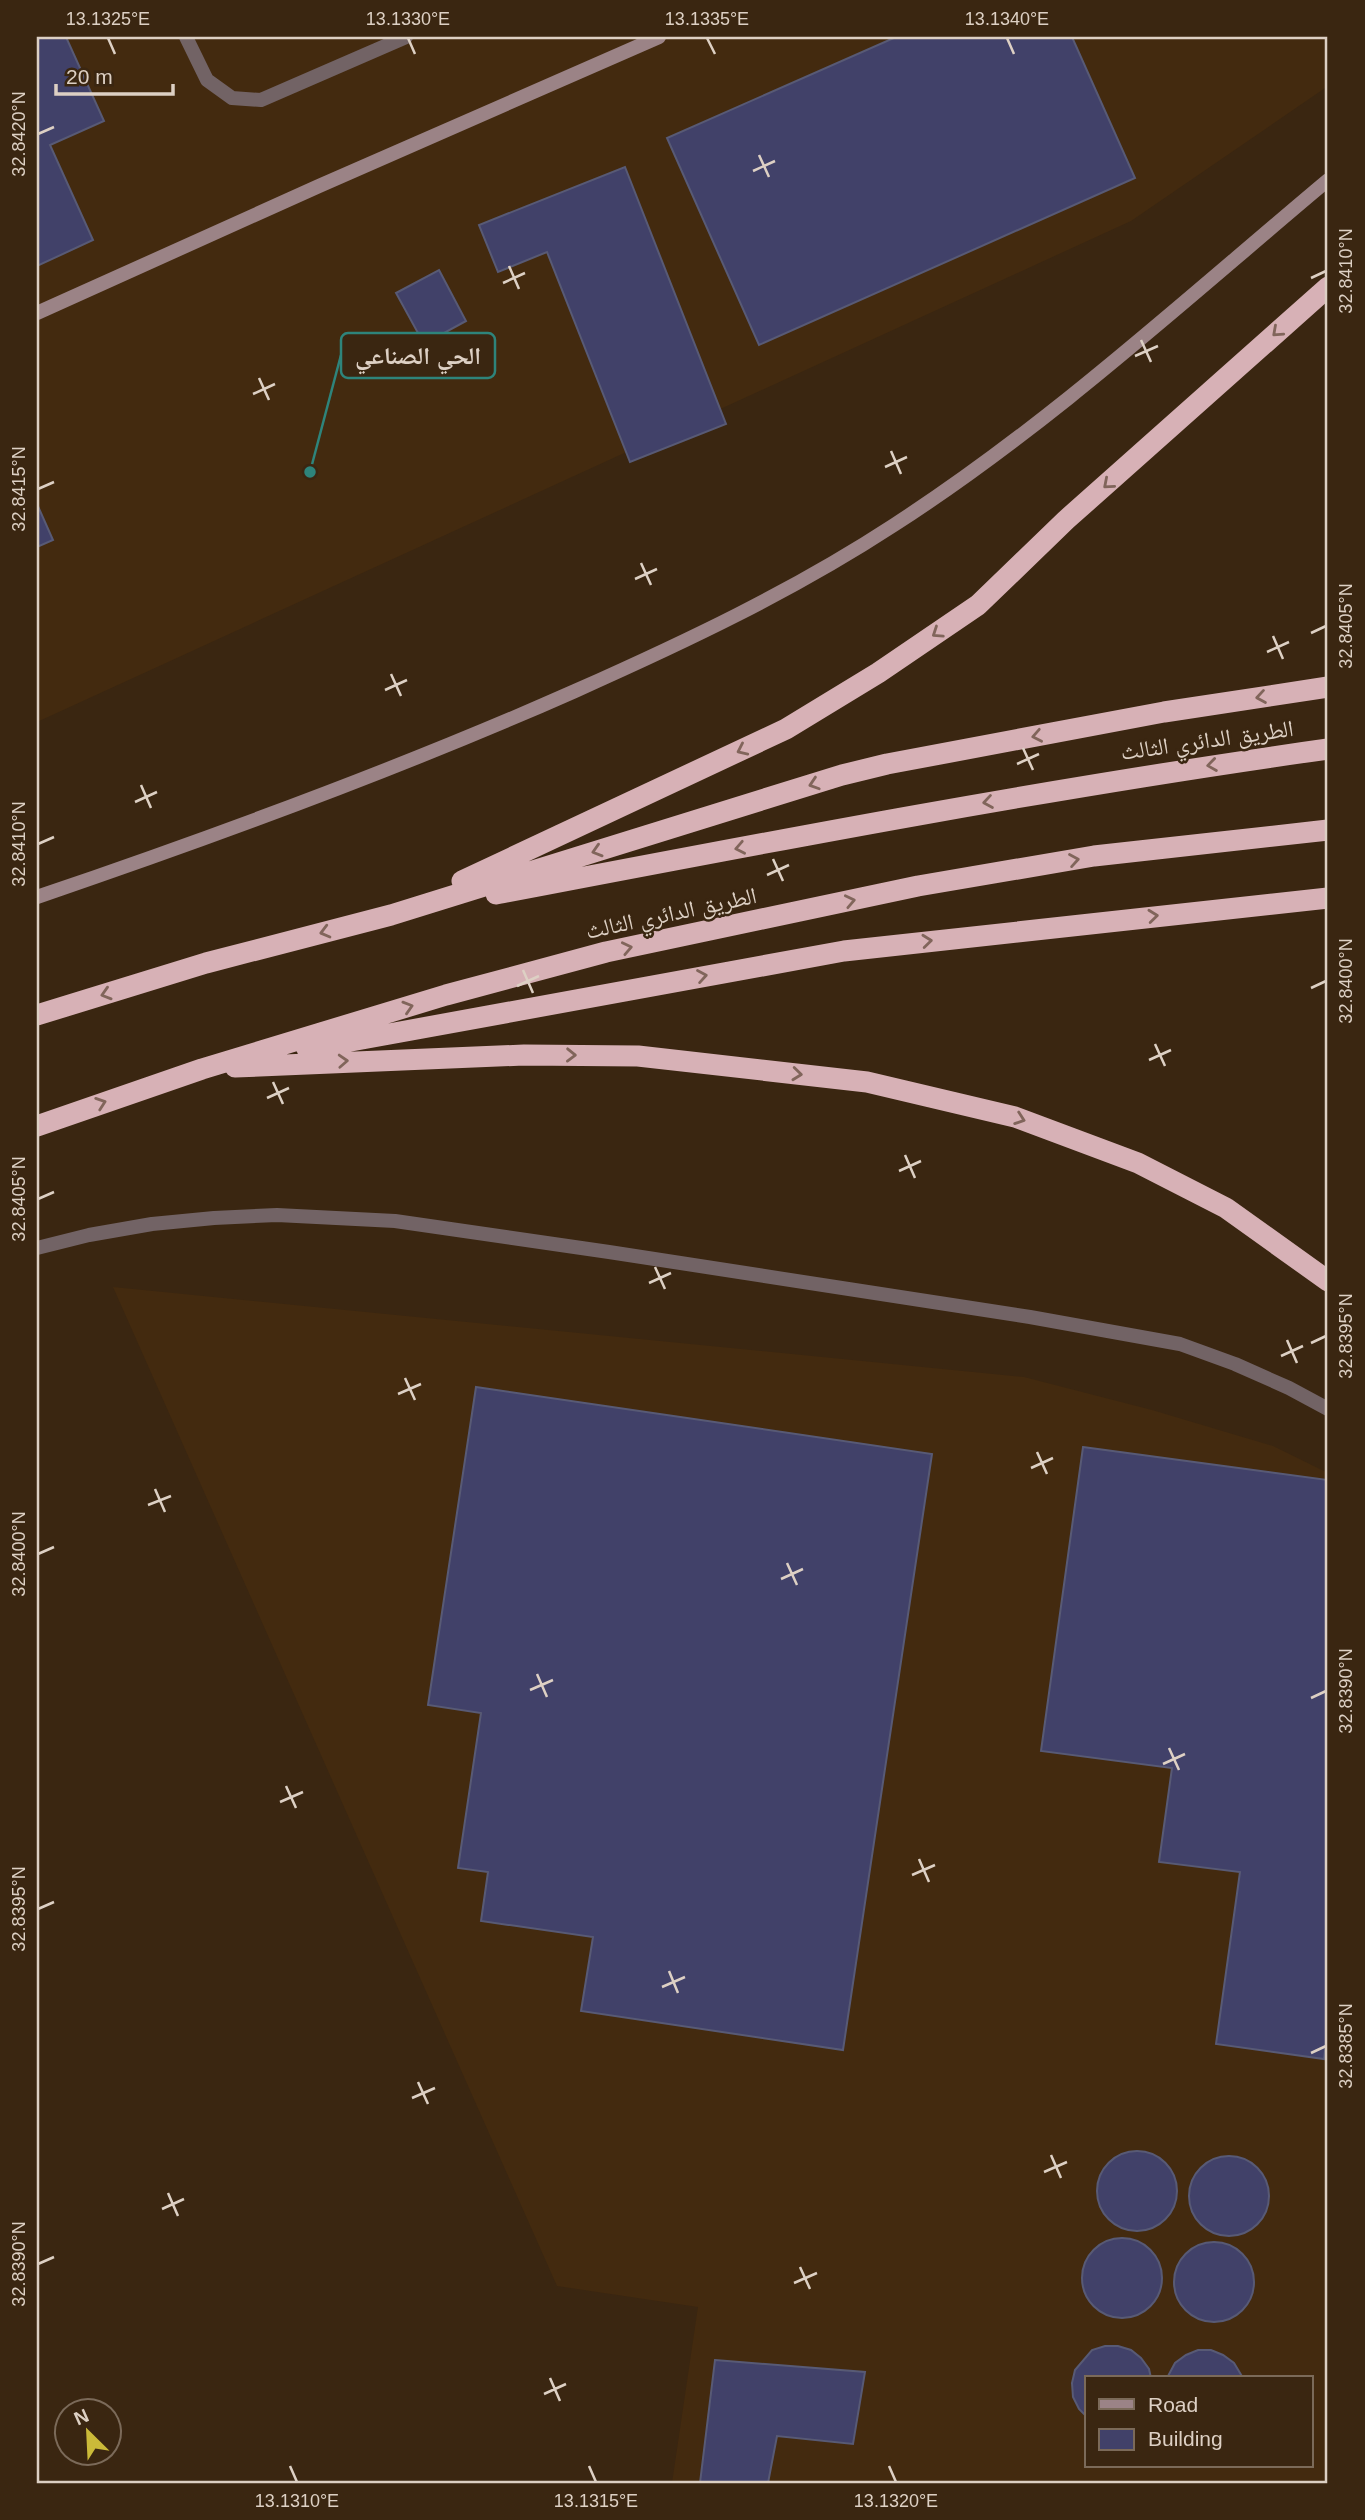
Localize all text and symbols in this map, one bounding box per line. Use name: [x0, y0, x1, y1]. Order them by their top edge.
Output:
text: 13.1325°E: [66, 9, 150, 29]
text: 13.1330°E: [366, 9, 450, 29]
text: 13.1335°E: [665, 9, 749, 29]
text: 13.1340°E: [965, 9, 1049, 29]
scale bar: [56, 52, 173, 96]
text: 20 m: [66, 65, 113, 88]
text: 32.8420°N: [9, 91, 29, 177]
text: 32.8410°N: [1336, 228, 1356, 314]
one-way arrow: [1272, 324, 1285, 336]
callout: الحي الصناعي: [341, 333, 495, 378]
text: الحي الصناعي: [355, 342, 481, 375]
text: 32.8415°N: [9, 446, 29, 532]
one-way arrow: [1103, 476, 1116, 488]
text: 32.8405°N: [1336, 583, 1356, 669]
one-way arrow: [932, 625, 945, 637]
one-way arrow: [1255, 690, 1267, 705]
street label: الطريق الدائري الثالث: [1119, 715, 1296, 771]
one-way arrow: [1031, 728, 1043, 743]
one-way arrow: [737, 742, 749, 756]
one-way arrow: [1206, 758, 1218, 773]
one-way arrow: [809, 775, 821, 790]
one-way arrow: [982, 794, 993, 809]
text: 32.8410°N: [9, 801, 29, 887]
one-way arrow: [734, 839, 746, 854]
one-way arrow: [591, 843, 604, 857]
one-way arrow: [1068, 853, 1080, 868]
street label: الطريق الدائري الثالث: [583, 882, 760, 950]
one-way arrow: [844, 894, 856, 909]
one-way arrow: [1147, 909, 1159, 924]
one-way arrow: [319, 924, 331, 938]
one-way arrow: [921, 933, 933, 948]
text: 32.8400°N: [1336, 938, 1356, 1024]
one-way arrow: [621, 941, 633, 956]
one-way arrow: [696, 969, 708, 984]
one-way arrow: [100, 985, 112, 1000]
one-way arrow: [401, 1000, 413, 1015]
one-way arrow: [565, 1048, 576, 1063]
one-way arrow: [338, 1054, 349, 1069]
one-way arrow: [791, 1066, 803, 1081]
one-way arrow: [95, 1097, 107, 1111]
one-way arrow: [1013, 1111, 1025, 1125]
text: 32.8405°N: [9, 1156, 29, 1242]
text: 32.8395°N: [1336, 1293, 1356, 1379]
text: 32.8400°N: [9, 1511, 29, 1597]
text: 32.8390°N: [1336, 1648, 1356, 1734]
text: 32.8395°N: [9, 1866, 29, 1952]
text: 32.8385°N: [1336, 2003, 1356, 2089]
text: 32.8390°N: [9, 2221, 29, 2307]
legend: [1085, 2376, 1312, 2468]
text: Road: [1148, 2393, 1198, 2416]
north arrow: [52, 2398, 122, 2468]
text: N: [71, 2405, 92, 2429]
text: Building: [1148, 2427, 1223, 2450]
text: 13.1310°E: [255, 2491, 339, 2511]
text: 13.1315°E: [554, 2491, 638, 2511]
text: 13.1320°E: [854, 2491, 938, 2511]

